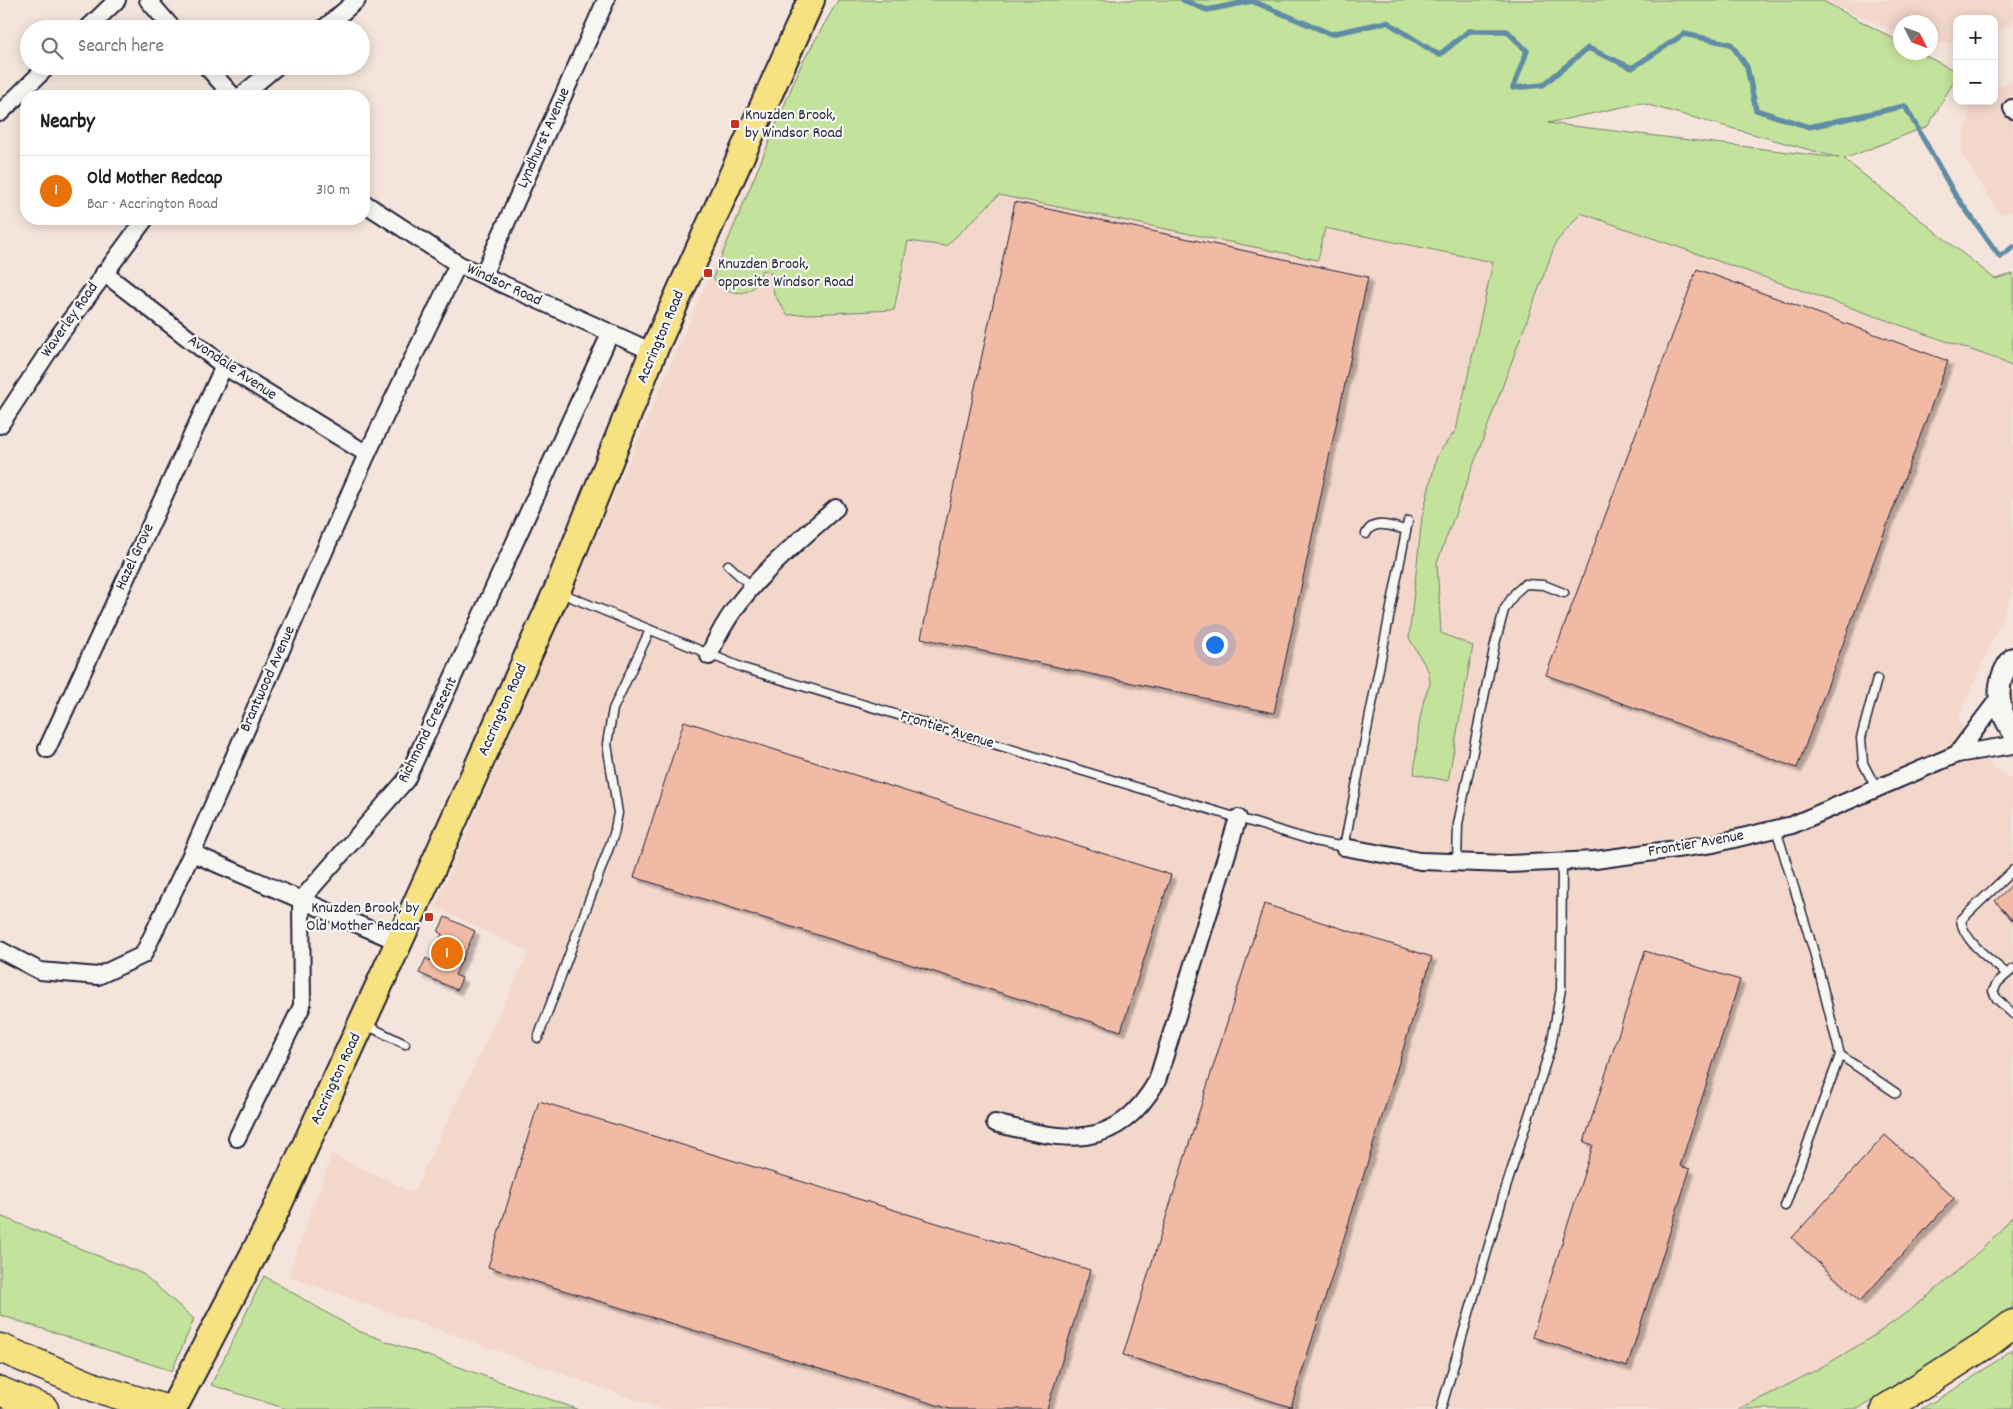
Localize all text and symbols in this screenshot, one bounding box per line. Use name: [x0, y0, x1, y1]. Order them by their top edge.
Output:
north arrow: [1893, 15, 1938, 60]
map controls: [1953, 15, 1998, 105]
button: +: [1953, 15, 1998, 60]
search box: [20, 20, 370, 75]
icon: search: [38, 34, 66, 62]
text: Search here: [78, 34, 164, 61]
button: −: [1953, 60, 1998, 105]
street label: Lyndhurst Avenue: [511, 84, 577, 192]
place label: Knuzden Brook, by Windsor Road: [745, 104, 842, 145]
text: Nearby: [40, 108, 95, 138]
marker: Knuzden Brook, by Windsor Road: [729, 118, 741, 130]
text: Old Mother Redcap: [87, 166, 223, 193]
text: 1: [54, 179, 58, 202]
text: 310 m: [316, 179, 350, 202]
text: Bar · Accrington Road: [87, 193, 218, 216]
place label: Knuzden Brook, opposite Windsor Road: [718, 253, 854, 294]
street label: Windsor Road: [463, 258, 545, 312]
marker: Knuzden Brook, opposite Windsor Road: [702, 267, 714, 279]
street label: Waverley Road: [36, 278, 104, 362]
street label: Accrington Road: [631, 287, 691, 387]
street label: Avondale Avenue: [183, 330, 281, 406]
street label: Hazel Grove: [110, 520, 160, 594]
street label: Brantwood Avenue: [234, 622, 302, 736]
your location: [1202, 632, 1228, 658]
street label: Accrington Road: [472, 660, 534, 760]
street label: Richmond Crescent: [392, 673, 464, 787]
street label: Frontier Avenue: [897, 705, 997, 755]
street label: Frontier Avenue: [1646, 824, 1746, 864]
place label: Knuzden Brook, by Old Mother Redcar: [306, 897, 420, 938]
marker: Knuzden Brook, by Old Mother Redcar: [423, 911, 435, 923]
pin: 1: [431, 934, 463, 972]
street label: Accrington Road: [305, 1029, 367, 1129]

